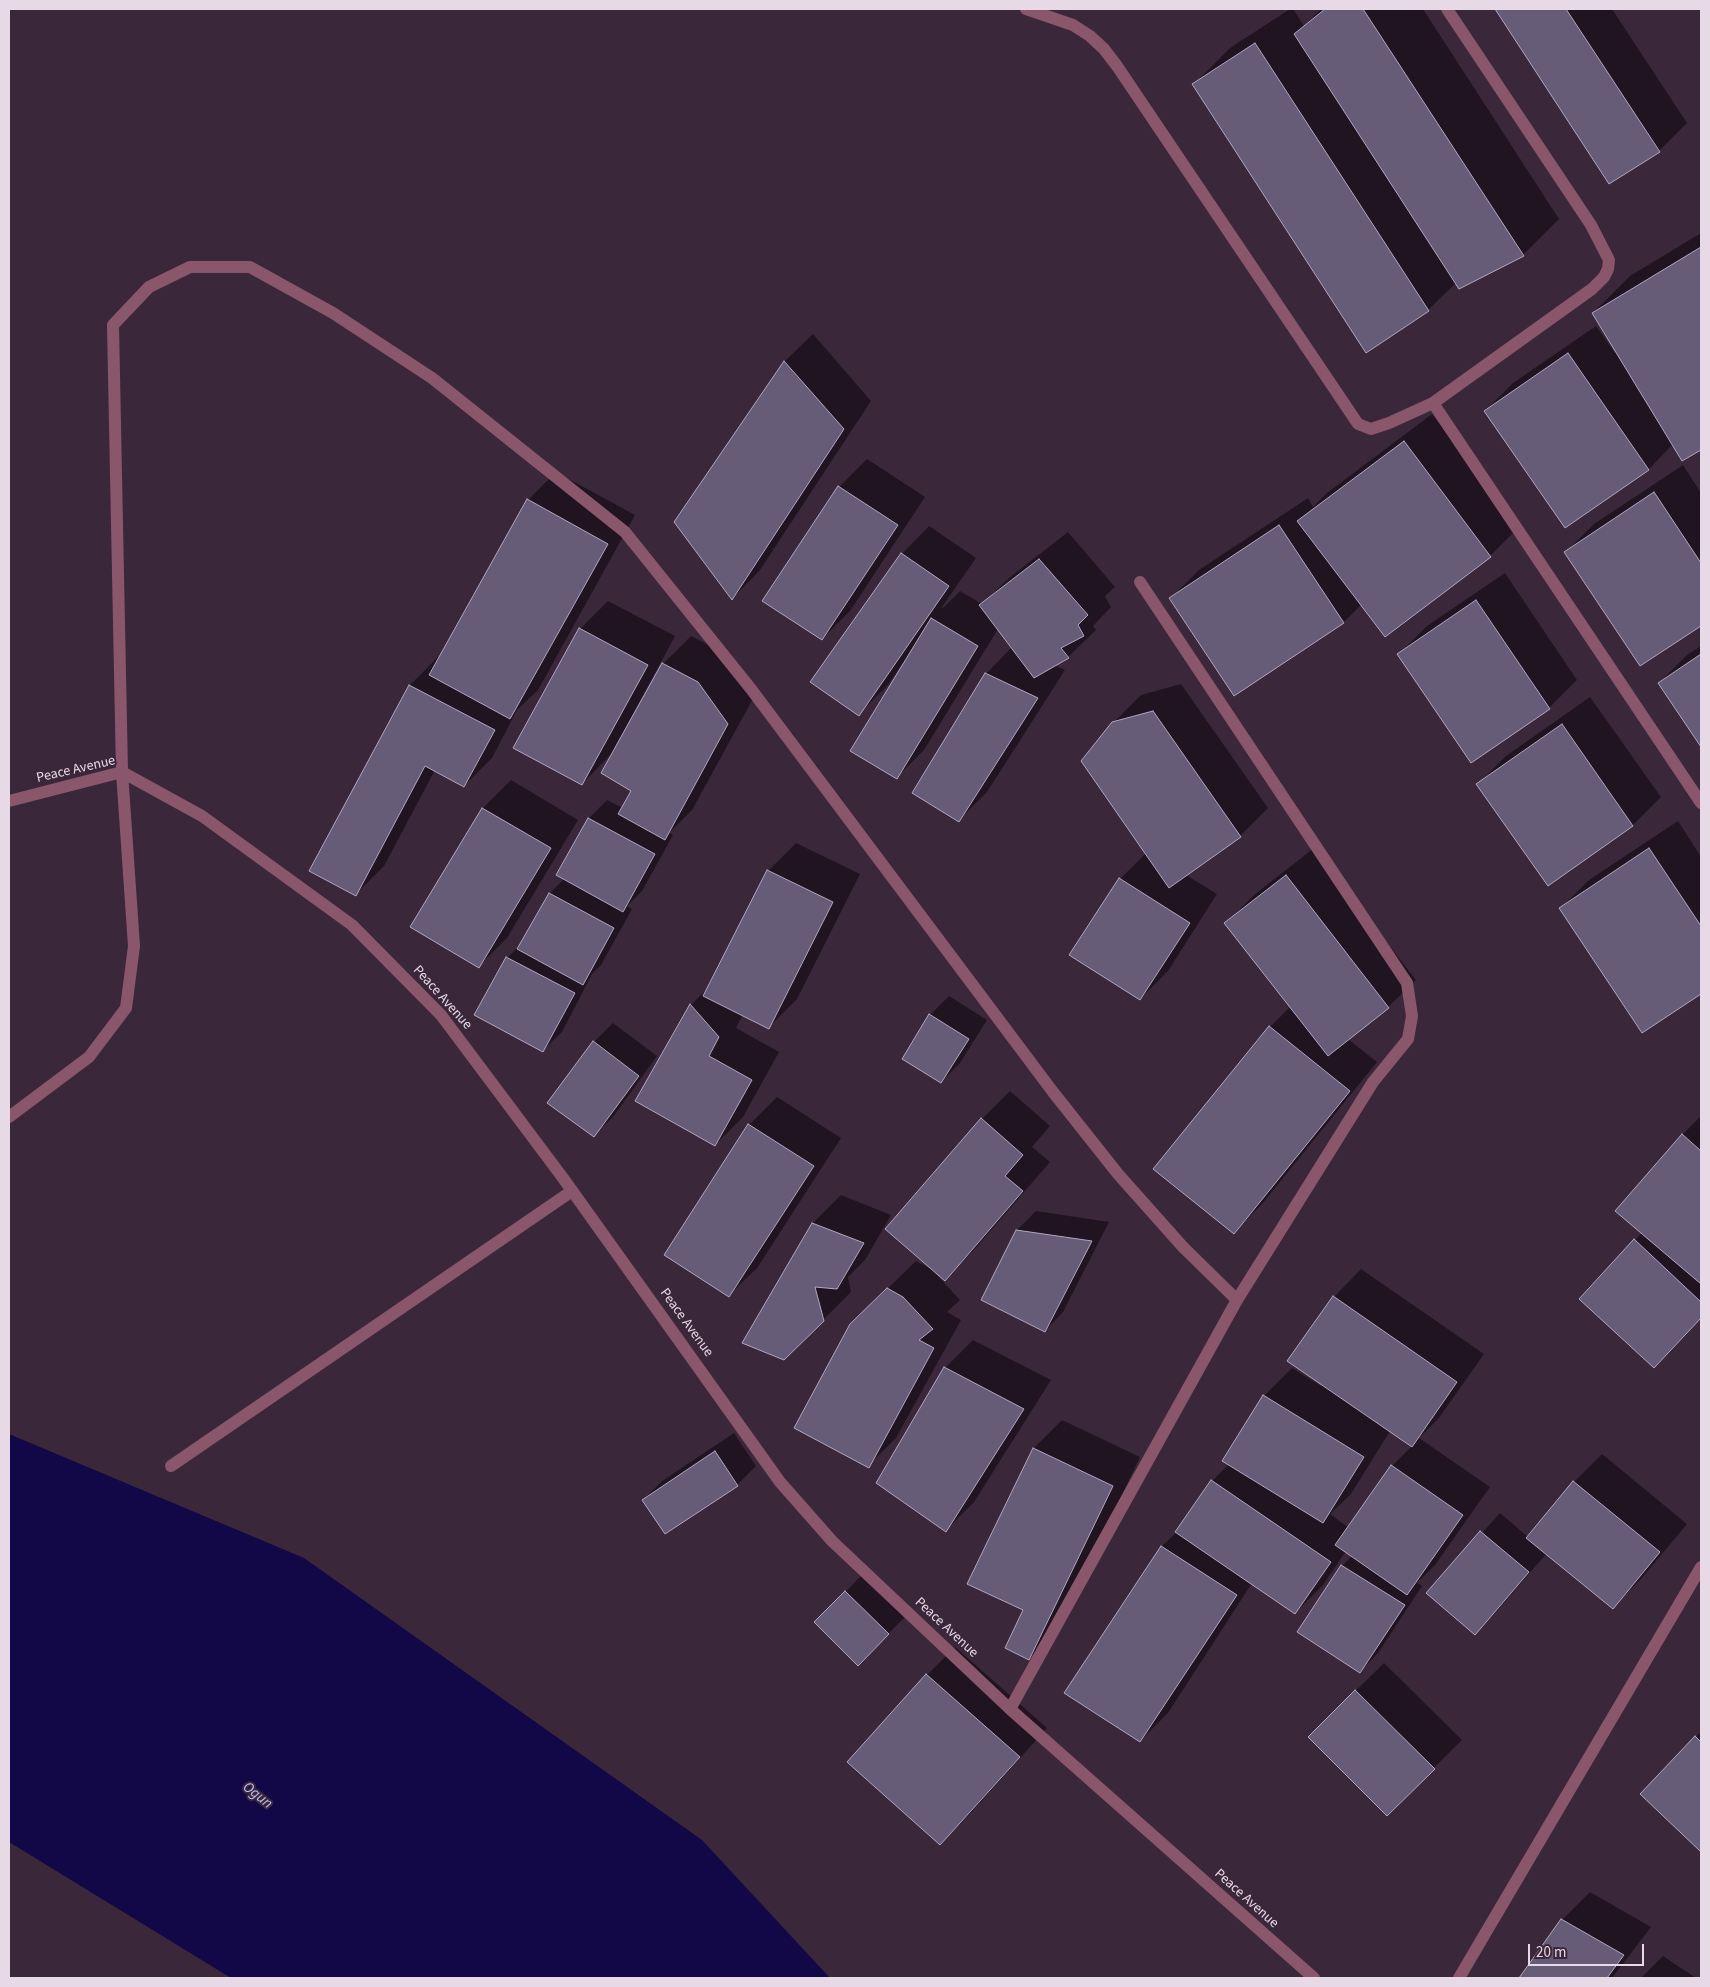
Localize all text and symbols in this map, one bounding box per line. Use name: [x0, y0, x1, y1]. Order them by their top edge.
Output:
street label: Peace Avenue: [35, 753, 117, 787]
street label: Peace Avenue: [409, 963, 475, 1033]
street label: Peace Avenue: [656, 1286, 716, 1360]
street label: Peace Avenue: [911, 1594, 981, 1662]
water label: Ogun: [238, 1779, 276, 1813]
street label: Peace Avenue: [1211, 1866, 1281, 1932]
scale bar: [1530, 1934, 1646, 1966]
text: 20 m: [1536, 1942, 1566, 1963]

